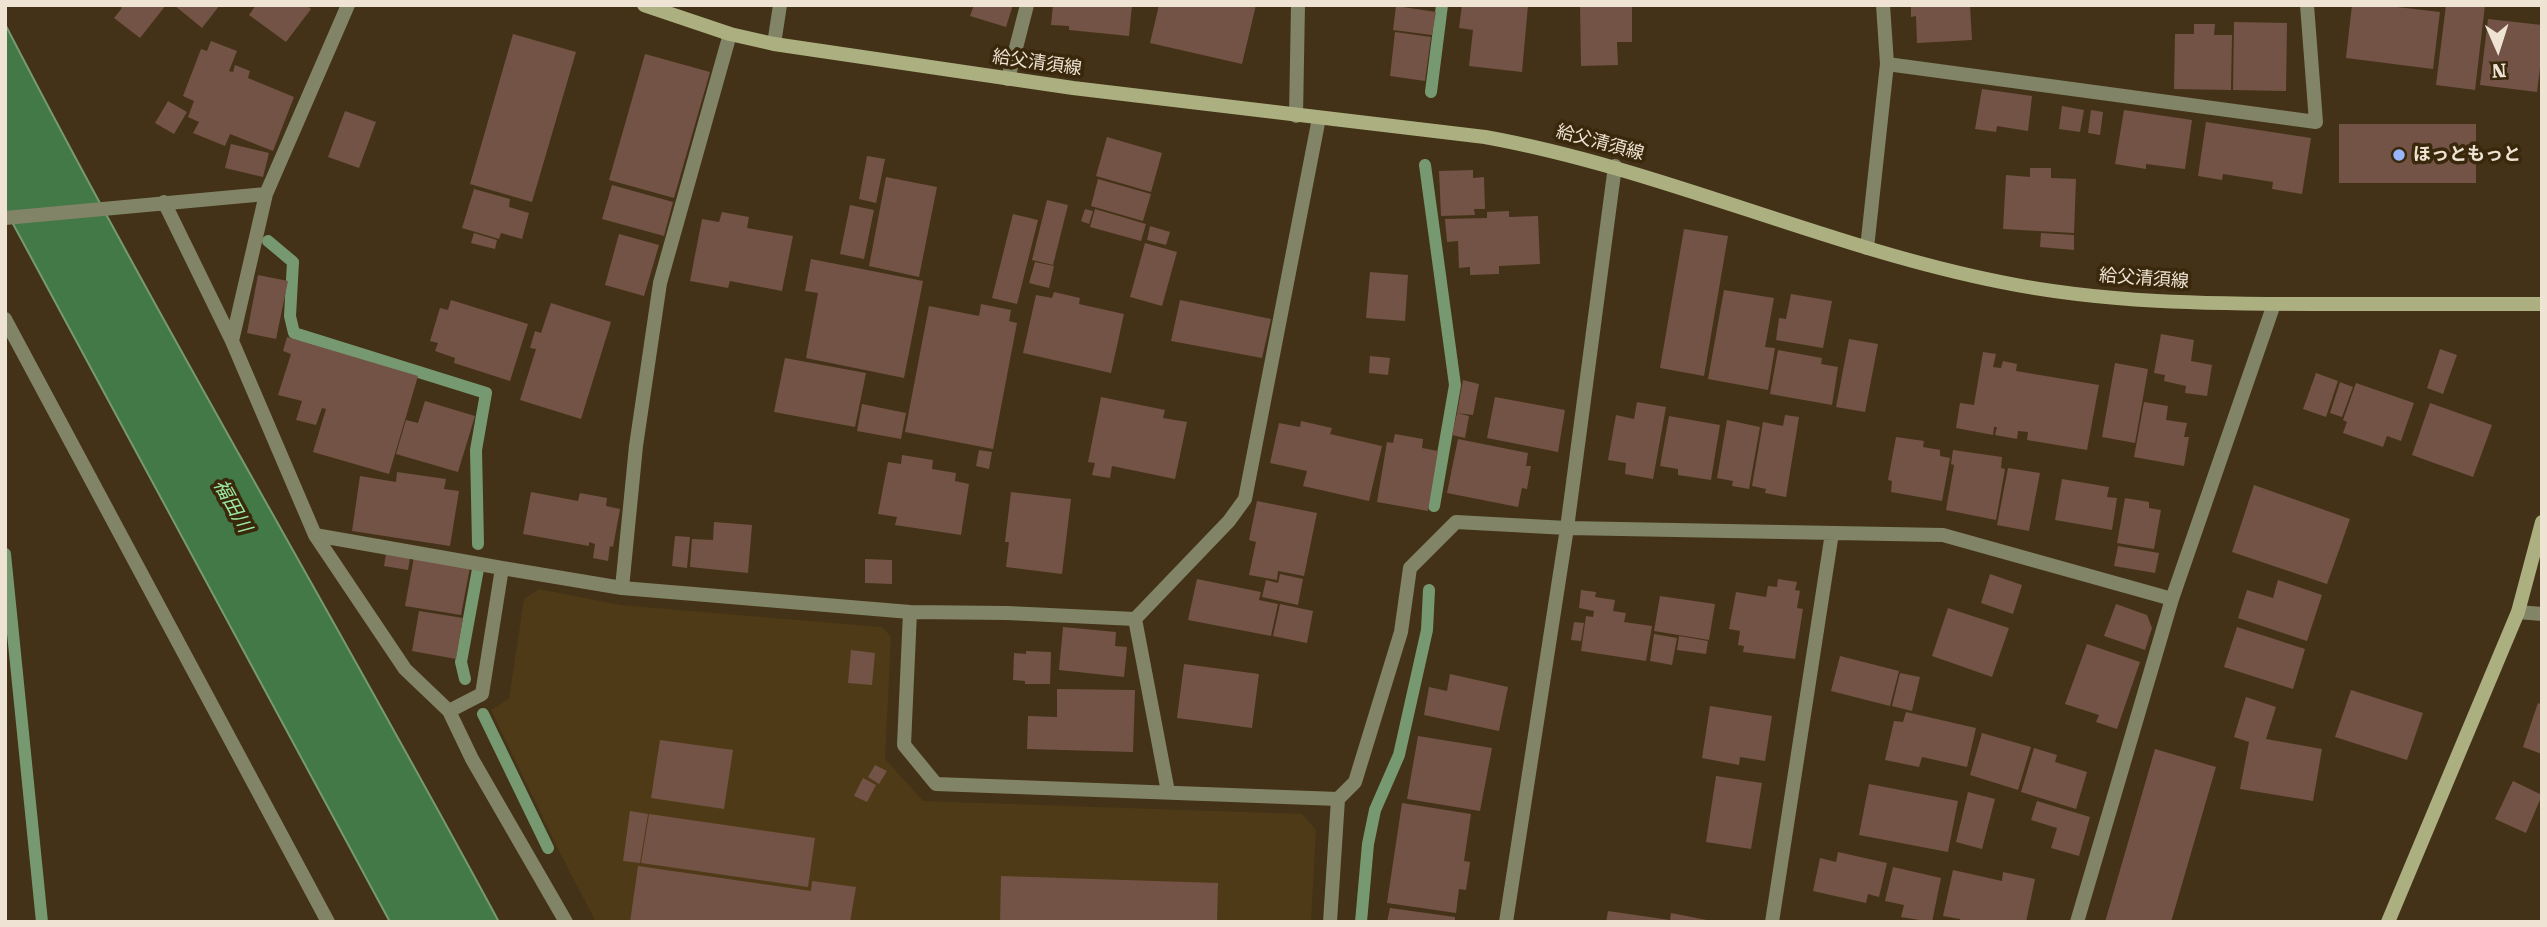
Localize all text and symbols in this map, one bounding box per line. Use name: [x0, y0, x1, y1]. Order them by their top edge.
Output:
north arrow: [2463, 14, 2533, 84]
street label: 給父清須線: [991, 46, 1083, 80]
text: N: [2491, 59, 2507, 82]
street label: 給父清須線: [1554, 121, 1646, 165]
place label: ほっともっと: [2413, 144, 2521, 166]
marker: ほっともっと: [2391, 147, 2407, 163]
street label: 給父清須線: [2098, 265, 2190, 293]
water label: 福田川: [208, 476, 256, 536]

